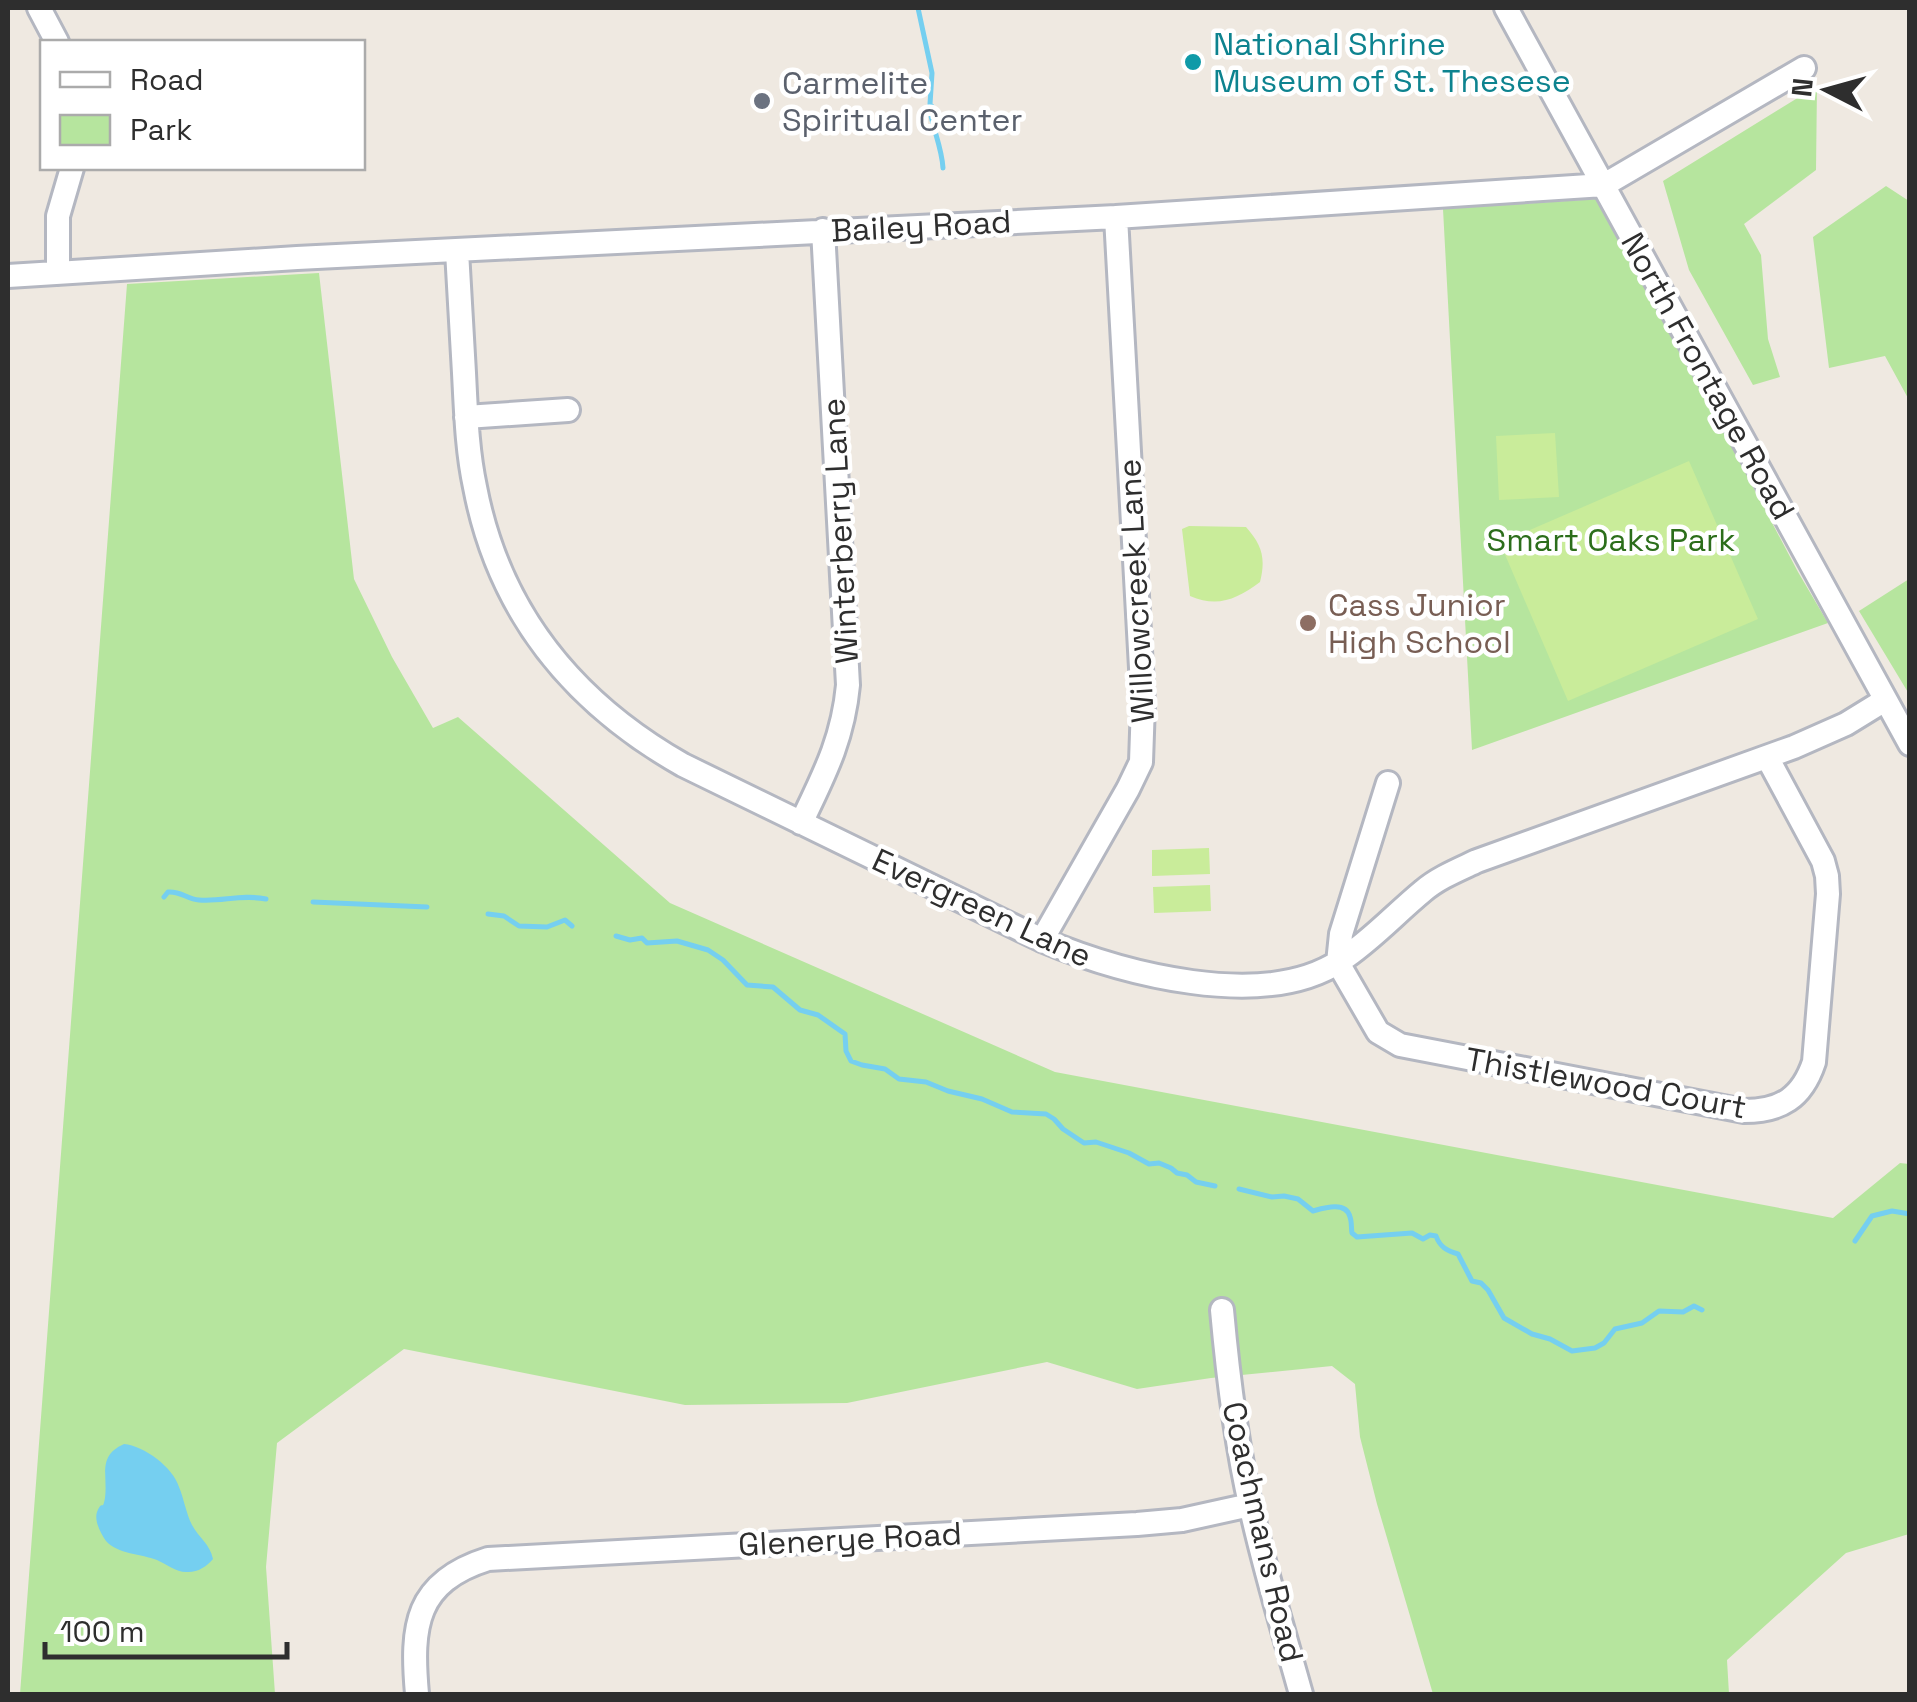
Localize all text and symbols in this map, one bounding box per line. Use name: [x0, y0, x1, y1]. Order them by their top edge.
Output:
place label: National Shrine Museum of St. Thesese: [1213, 24, 1571, 101]
legend: [40, 40, 365, 170]
north arrow: [1777, 40, 1877, 140]
marker: National Shrine Museum of St. Thesese: [1182, 51, 1204, 73]
text: Road: [130, 60, 204, 99]
place label: Carmelite Spiritual Center: [782, 63, 1023, 140]
text: N: [1783, 76, 1821, 99]
marker: Carmelite Spiritual Center: [751, 90, 773, 112]
text: Park: [130, 110, 192, 149]
street label: Bailey Road: [830, 201, 1012, 251]
street label: North Frontage Road: [1612, 225, 1804, 527]
street label: Winterberry Lane: [813, 397, 867, 665]
street label: Willowcreek Lane: [1109, 458, 1163, 724]
park label: Smart Oaks Park: [1487, 520, 1735, 560]
place label: Cass Junior High School: [1328, 585, 1511, 662]
marker: Cass Junior High School: [1297, 612, 1319, 634]
street label: Evergreen Lane: [866, 840, 1098, 976]
street label: Thistlewood Court: [1463, 1039, 1749, 1127]
street label: Coachmans Road: [1214, 1398, 1312, 1666]
street label: Glenerye Road: [737, 1513, 963, 1565]
scale bar: [45, 1597, 288, 1659]
text: 100 m: [60, 1612, 145, 1651]

